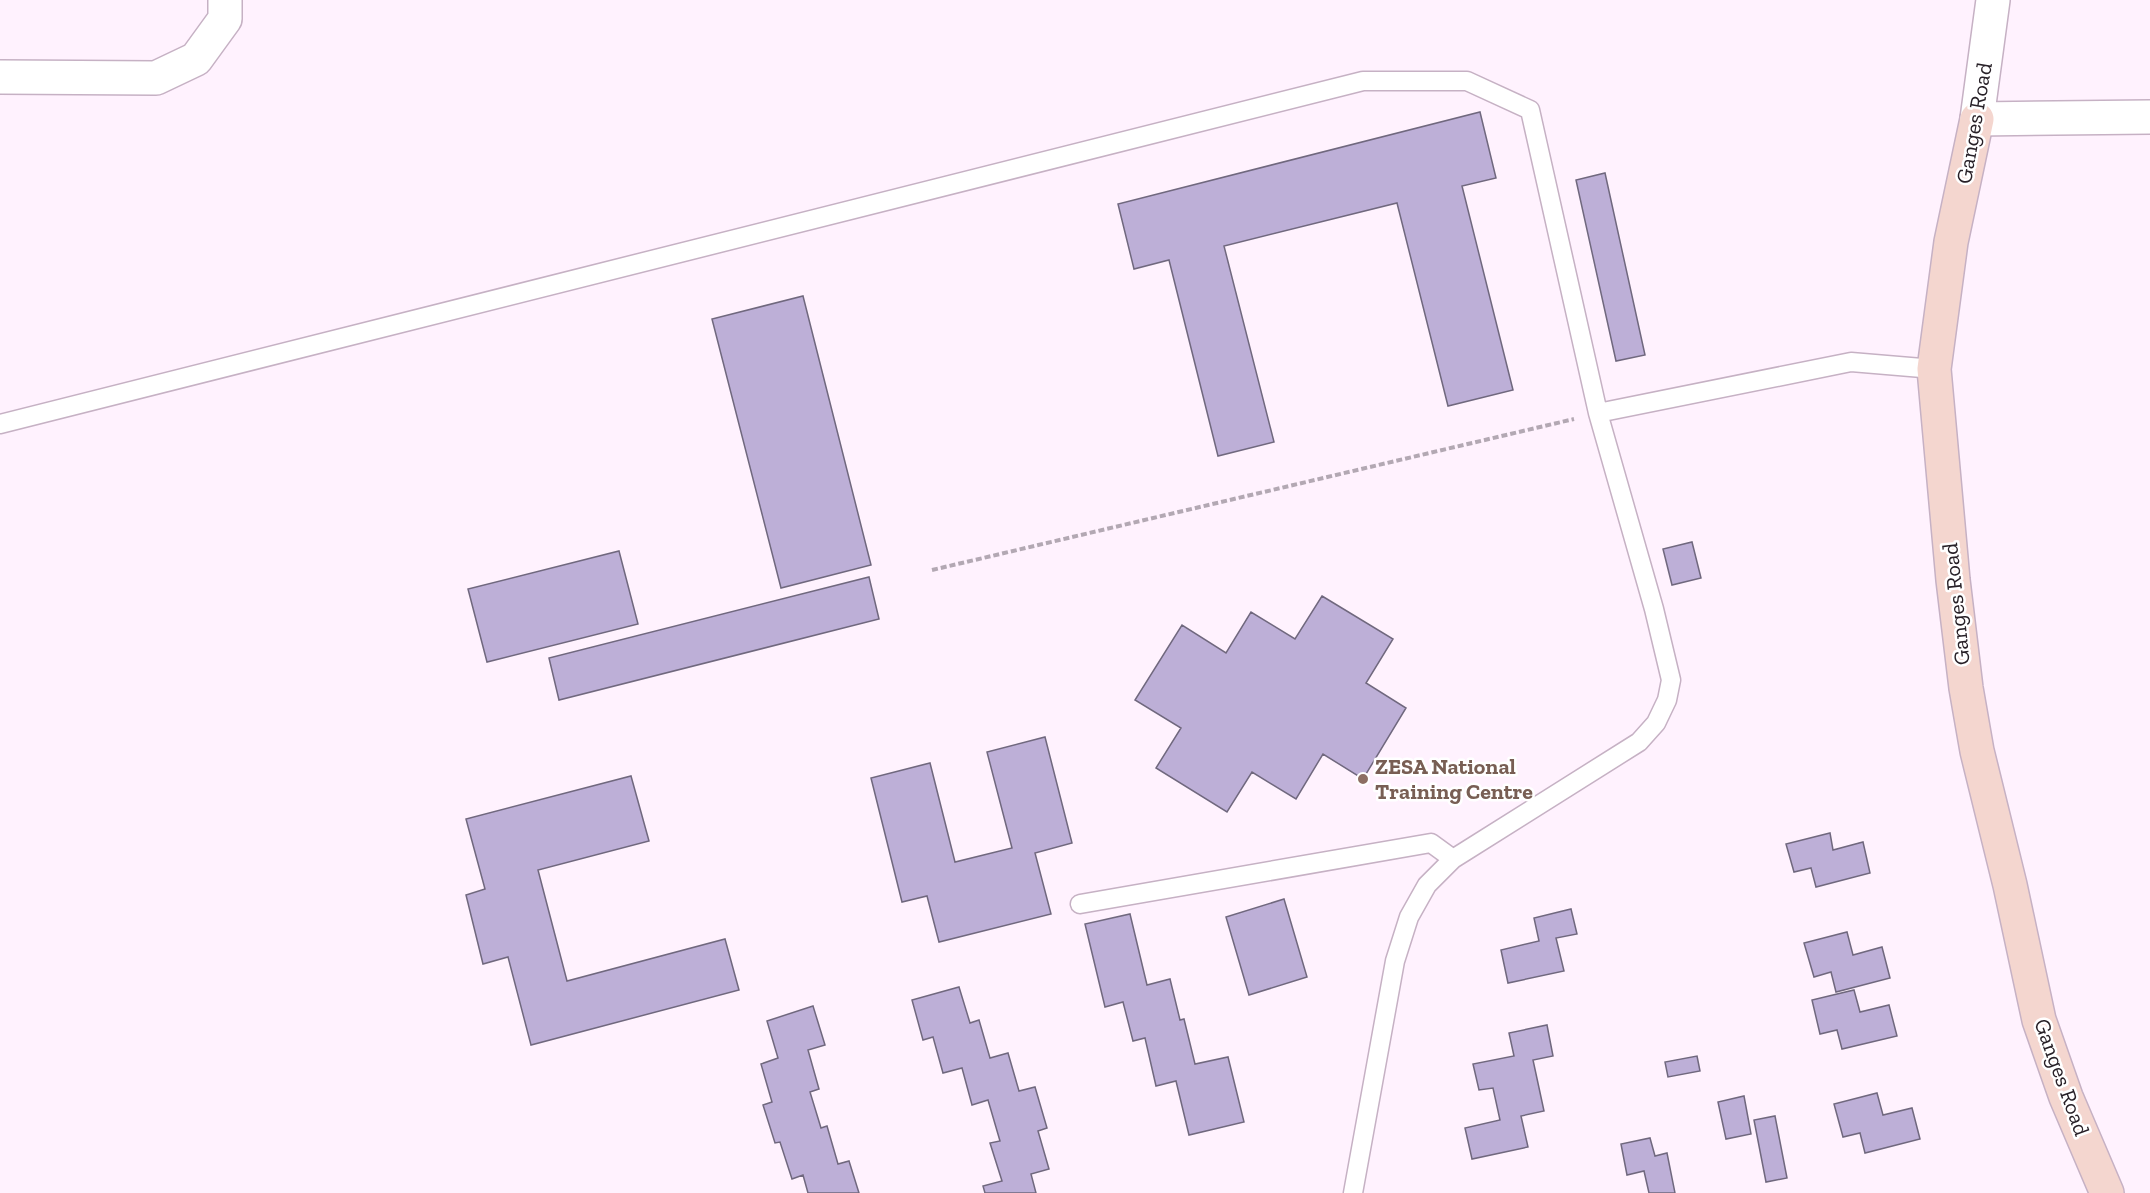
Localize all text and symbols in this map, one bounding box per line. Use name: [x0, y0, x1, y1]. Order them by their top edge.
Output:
street label: Ganges Road: [1950, 60, 1998, 186]
street label: Ganges Road: [1936, 542, 1976, 666]
place label: ZESA National Training Centre: [1375, 753, 1533, 805]
marker: ZESA National Training Centre: [1356, 772, 1370, 786]
street label: Ganges Road: [2028, 1015, 2096, 1139]

